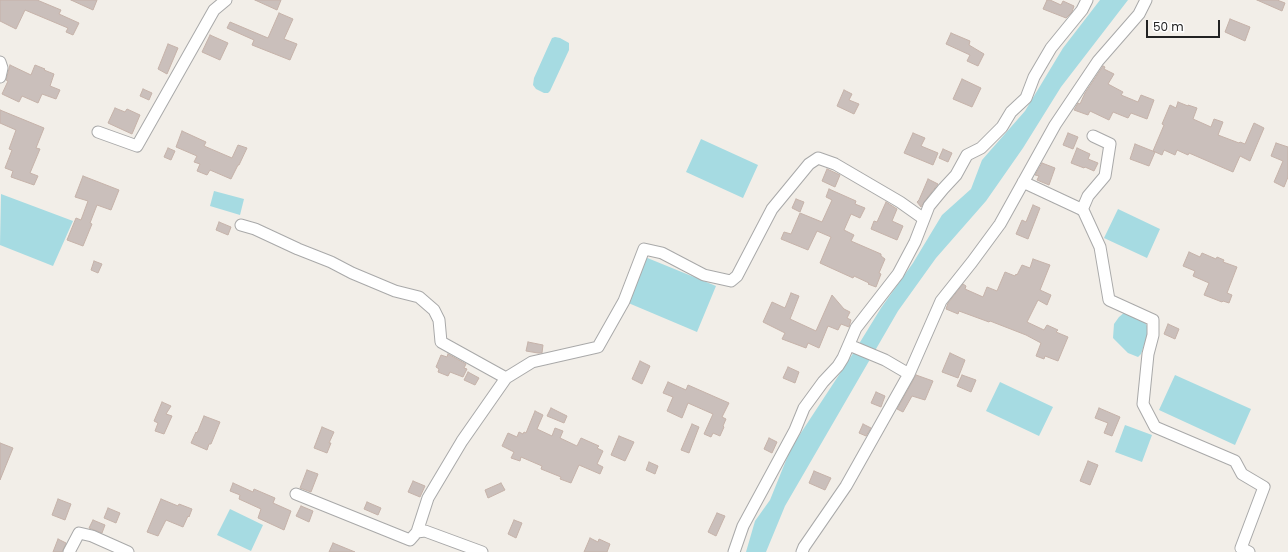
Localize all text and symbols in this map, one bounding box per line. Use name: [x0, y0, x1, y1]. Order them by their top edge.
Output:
scale bar: [1148, 12, 1222, 38]
text: 50 m: [1153, 18, 1184, 35]

